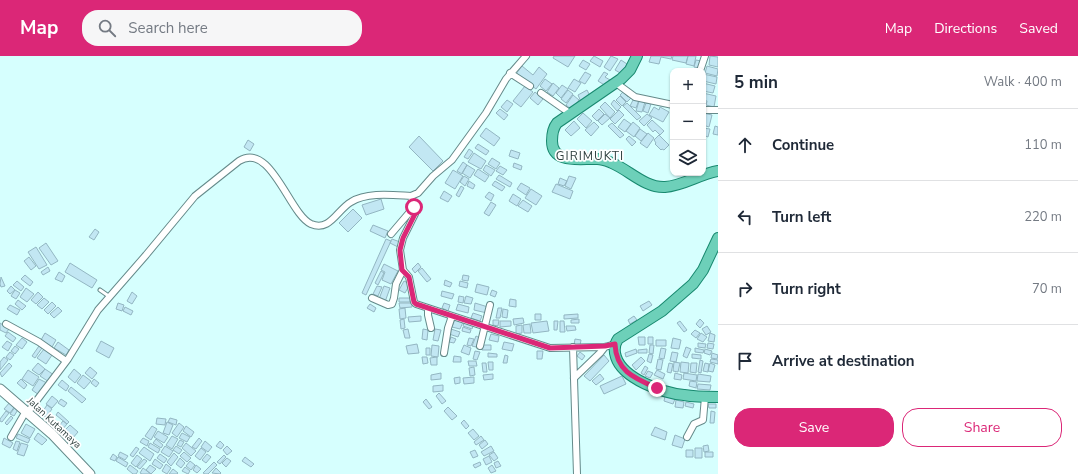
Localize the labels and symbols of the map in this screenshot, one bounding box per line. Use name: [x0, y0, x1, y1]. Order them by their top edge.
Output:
district label: GIRIMUKTI: [556, 148, 624, 164]
route start: [405, 198, 423, 216]
route end: [648, 379, 666, 397]
street label: Jalan Kutamaya: [23, 393, 84, 452]

